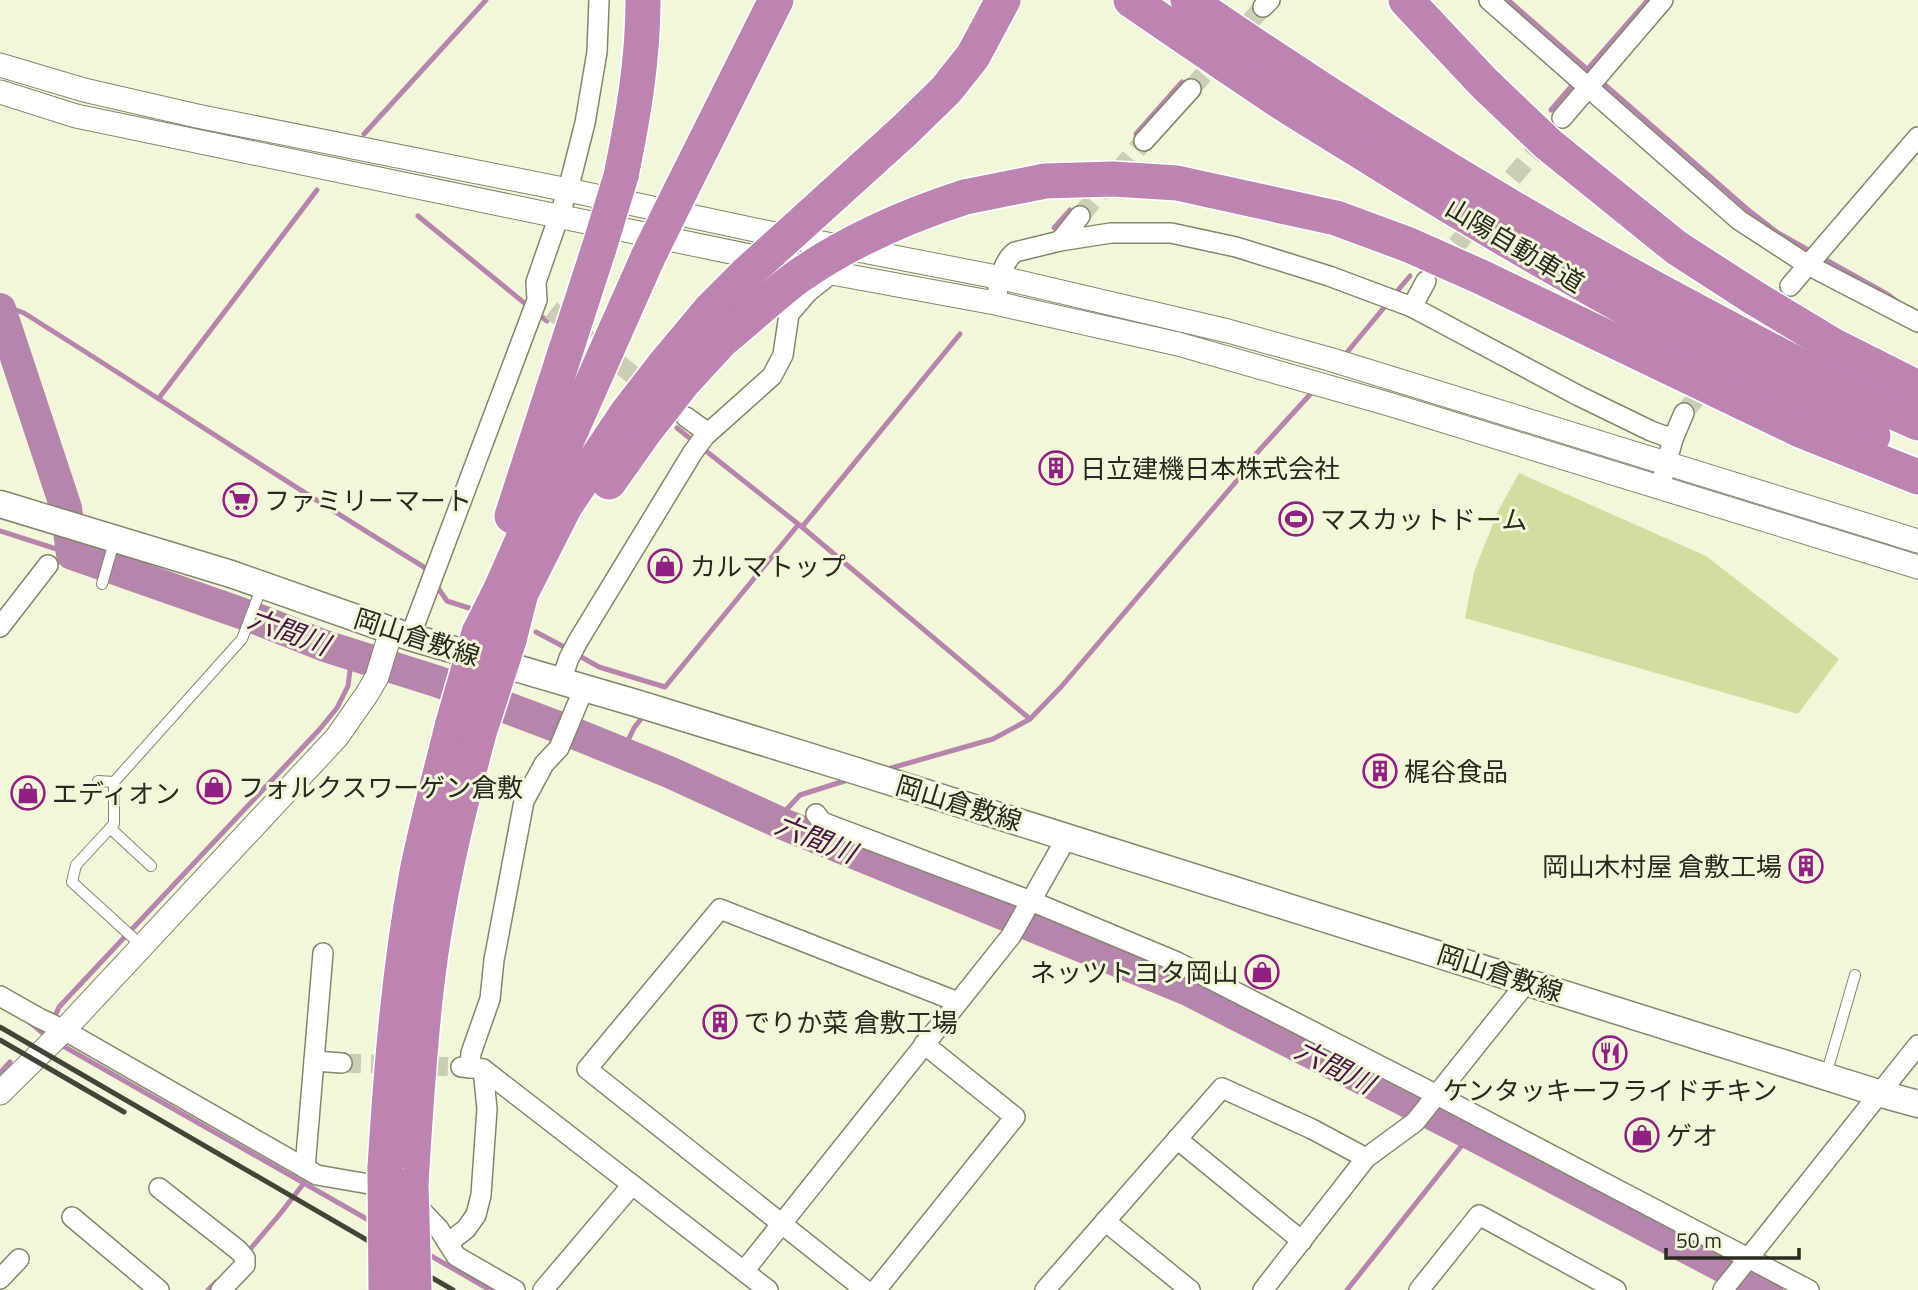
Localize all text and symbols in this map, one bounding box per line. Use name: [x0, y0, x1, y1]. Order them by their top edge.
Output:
street label: 山陽自動車道: [1438, 188, 1592, 302]
building icon: 日立建機日本株式会社: [1037, 449, 1075, 487]
place label: 日立建機日本株式会社: [1080, 449, 1340, 488]
supermarket icon: ファミリーマート: [221, 481, 259, 519]
place label: ファミリーマート: [264, 481, 472, 520]
sports icon: マスカットドーム: [1277, 500, 1315, 538]
place label: マスカットドーム: [1320, 500, 1527, 539]
shop icon: カルマトップ: [646, 547, 684, 585]
place label: カルマトップ: [690, 547, 846, 586]
water label: 六間川: [242, 596, 339, 667]
street label: 岡山倉敷線: [349, 598, 485, 676]
building icon: 梶谷食品: [1361, 752, 1399, 790]
place label: 梶谷食品: [1404, 752, 1508, 791]
street label: 岡山倉敷線: [891, 765, 1027, 841]
shop icon: フォルクスワーゲン倉敷: [195, 768, 233, 806]
place label: フォルクスワーゲン倉敷: [238, 768, 523, 807]
shop icon: エディオン: [9, 774, 47, 812]
place label: エディオン: [52, 774, 180, 813]
water label: 六間川: [769, 802, 866, 875]
place label: 岡山木村屋 倉敷工場: [1542, 847, 1782, 886]
building icon: 岡山木村屋 倉敷工場: [1787, 847, 1825, 885]
street label: 岡山倉敷線: [1432, 934, 1568, 1012]
place label: ネッツトヨタ岡山: [1030, 953, 1238, 992]
shop icon: ネッツトヨタ岡山: [1243, 953, 1281, 991]
building icon: でりか菜 倉敷工場: [701, 1003, 739, 1041]
place label: でりか菜 倉敷工場: [744, 1003, 958, 1042]
water label: 六間川: [1288, 1028, 1385, 1106]
restaurant icon: ケンタッキーフライドチキン: [1591, 1034, 1629, 1072]
place label: ケンタッキーフライドチキン: [1443, 1071, 1777, 1110]
shop icon: ゲオ: [1623, 1116, 1661, 1154]
place label: ゲオ: [1666, 1116, 1718, 1155]
scale bar: [1666, 1216, 1799, 1260]
text: 50 m: [1676, 1224, 1722, 1256]

